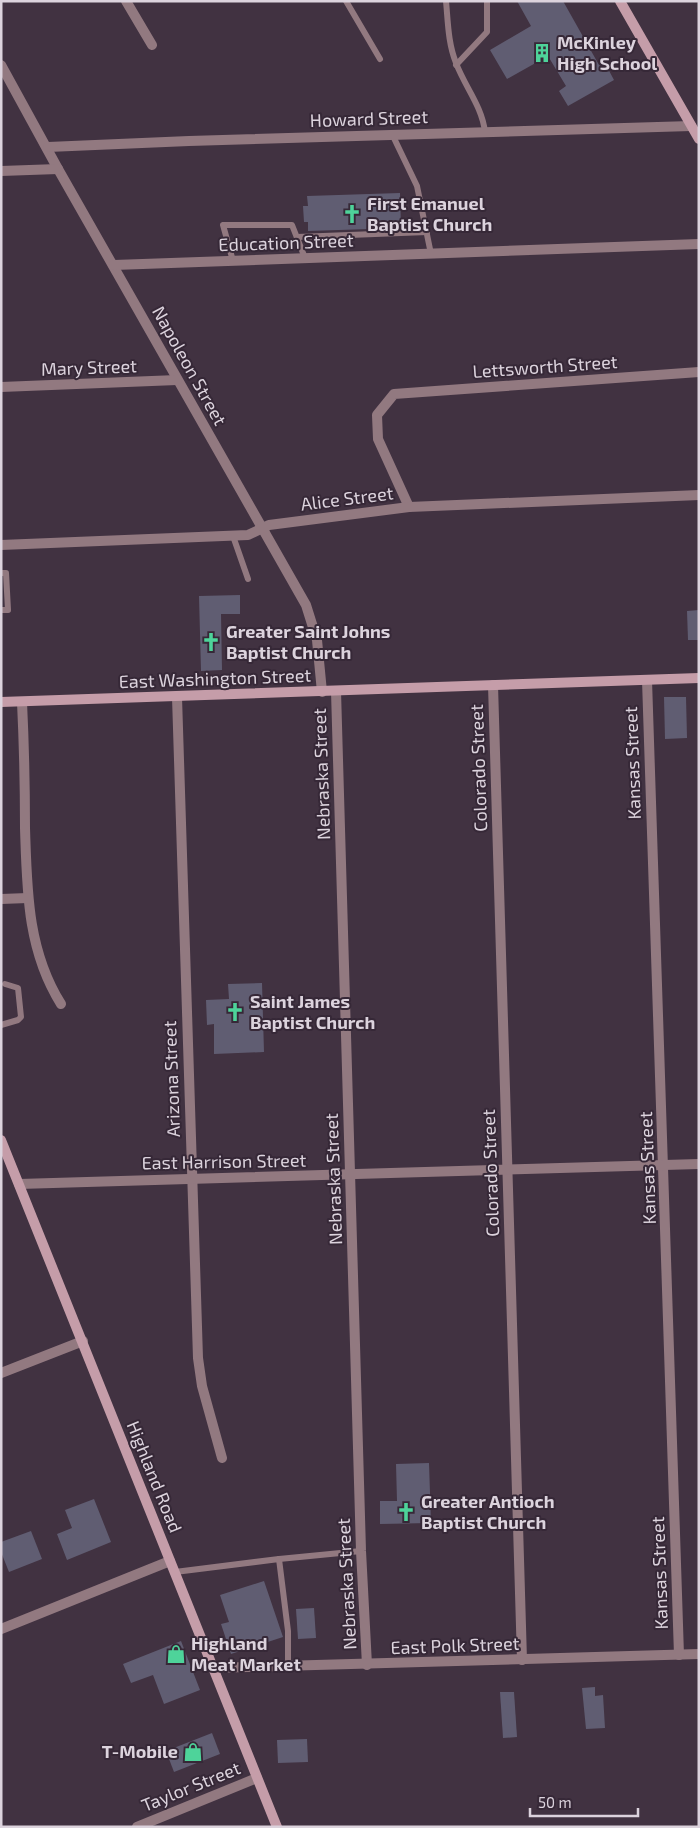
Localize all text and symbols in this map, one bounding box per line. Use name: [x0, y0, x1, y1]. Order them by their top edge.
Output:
place label: McKinley High School: [557, 31, 657, 74]
building icon: McKinley High School: [531, 42, 553, 64]
street label: Howard Street: [309, 105, 429, 131]
place label: First Emanuel Baptist Church: [367, 192, 492, 235]
church icon: First Emanuel Baptist Church: [341, 203, 363, 225]
street label: Education Street: [218, 229, 354, 255]
street label: Napoleon Street: [148, 302, 232, 429]
street label: Lettsworth Street: [472, 350, 618, 382]
street label: Mary Street: [41, 354, 137, 380]
street label: Alice Street: [299, 481, 395, 515]
place label: Greater Saint Johns Baptist Church: [226, 620, 390, 663]
church icon: Greater Saint Johns Baptist Church: [200, 631, 222, 653]
street label: East Washington Street: [118, 664, 312, 692]
street label: Colorado Street: [465, 704, 491, 832]
street label: Kansas Street: [619, 706, 645, 820]
street label: Nebraska Street: [308, 708, 334, 840]
place label: Saint James Baptist Church: [250, 990, 375, 1033]
church icon: Saint James Baptist Church: [224, 1001, 246, 1023]
street label: Arizona Street: [158, 1020, 184, 1138]
street label: Colorado Street: [477, 1109, 503, 1237]
street label: Kansas Street: [634, 1111, 660, 1225]
street label: Nebraska Street: [320, 1113, 346, 1245]
street label: East Harrison Street: [141, 1149, 307, 1173]
street label: Highland Road: [123, 1418, 187, 1536]
place label: Greater Antioch Baptist Church: [421, 1490, 554, 1533]
church icon: Greater Antioch Baptist Church: [395, 1501, 417, 1523]
street label: Kansas Street: [646, 1516, 672, 1630]
street label: Nebraska Street: [332, 1517, 360, 1651]
place label: Highland Meat Market: [191, 1632, 301, 1675]
street label: East Polk Street: [390, 1632, 520, 1658]
shop icon: Highland Meat Market: [165, 1643, 187, 1665]
place label: T-Mobile: [102, 1740, 178, 1762]
shop icon: T-Mobile: [182, 1741, 204, 1763]
street label: Taylor Street: [138, 1756, 243, 1816]
scale bar: [530, 1786, 638, 1818]
text: 50 m: [538, 1793, 572, 1811]

